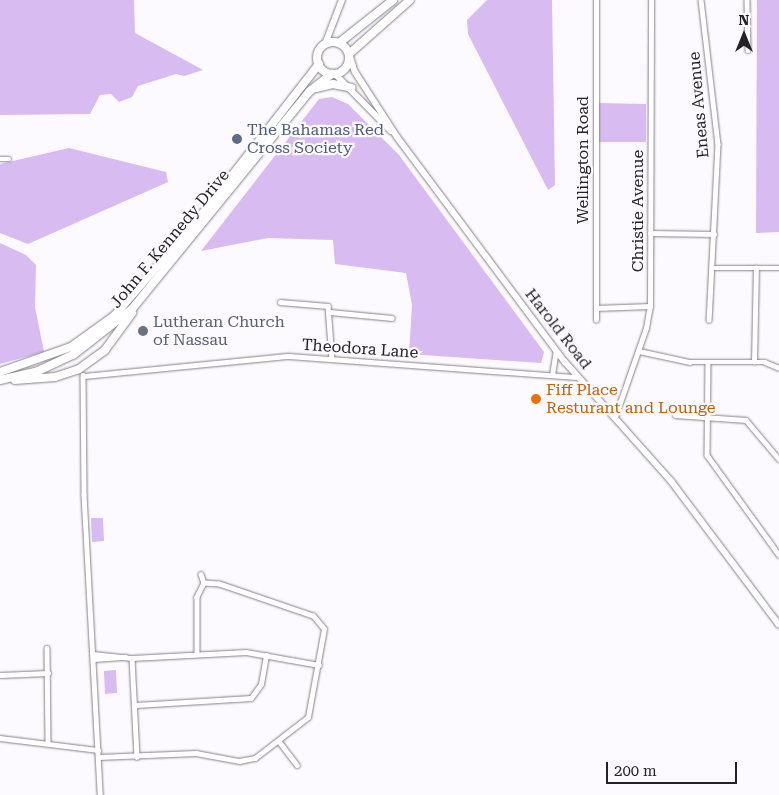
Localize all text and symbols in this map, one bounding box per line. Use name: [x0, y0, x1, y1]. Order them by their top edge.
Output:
north arrow: [719, 10, 769, 60]
text: N: [739, 12, 749, 28]
street label: Eneas Avenue: [685, 51, 713, 159]
street label: Wellington Road: [573, 96, 593, 224]
place label: The Bahamas Red Cross Society: [247, 120, 384, 158]
marker: The Bahamas Red Cross Society: [231, 133, 243, 145]
street label: Christie Avenue: [628, 150, 648, 272]
street label: John F. Kennedy Drive: [106, 166, 234, 312]
street label: Harold Road: [521, 285, 595, 373]
place label: Lutheran Church of Nassau: [153, 312, 285, 350]
marker: Lutheran Church of Nassau: [137, 325, 149, 337]
street label: Theodora Lane: [301, 335, 419, 363]
place label: Fiff Place Resturant and Lounge: [546, 380, 716, 418]
marker: Fiff Place Resturant and Lounge: [530, 393, 542, 405]
scale bar: [609, 752, 740, 784]
text: 200 m: [614, 762, 657, 780]

